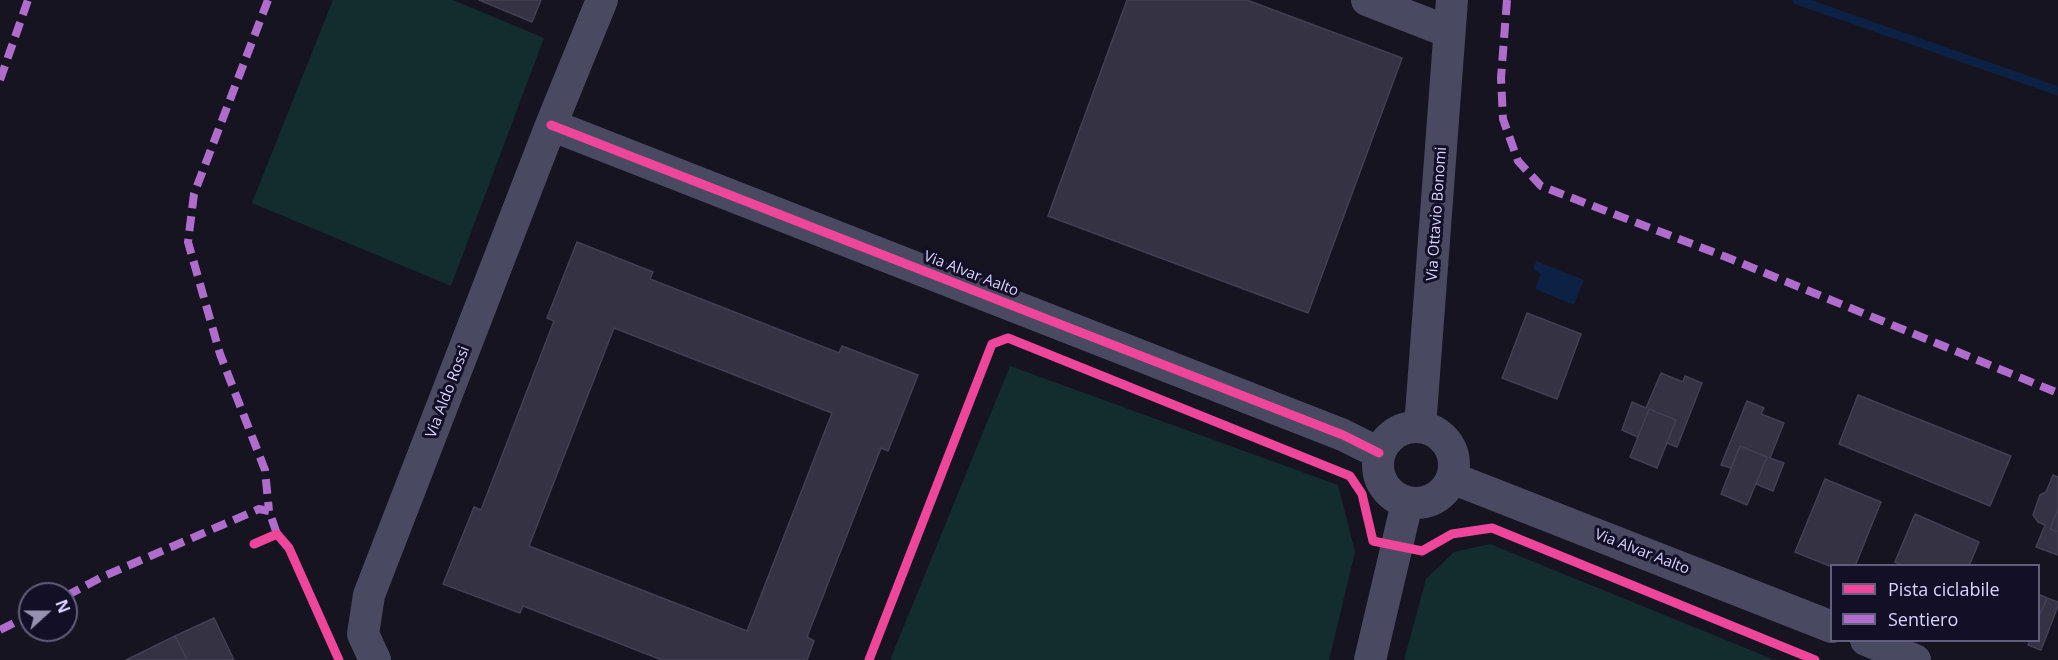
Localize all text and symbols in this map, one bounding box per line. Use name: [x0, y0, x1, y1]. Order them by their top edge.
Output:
street label: Via Ottavio Bonomi: [1423, 146, 1451, 282]
street label: Via Alvar Aalto: [921, 248, 1021, 300]
street label: Via Aldo Rossi: [422, 344, 474, 440]
street label: Via Alvar Aalto: [1592, 526, 1692, 578]
legend: [1830, 564, 2040, 642]
text: Pista ciclabile: [1888, 577, 2000, 601]
north arrow: [18, 582, 78, 642]
text: N: [50, 596, 76, 616]
text: Sentiero: [1888, 607, 1958, 631]

